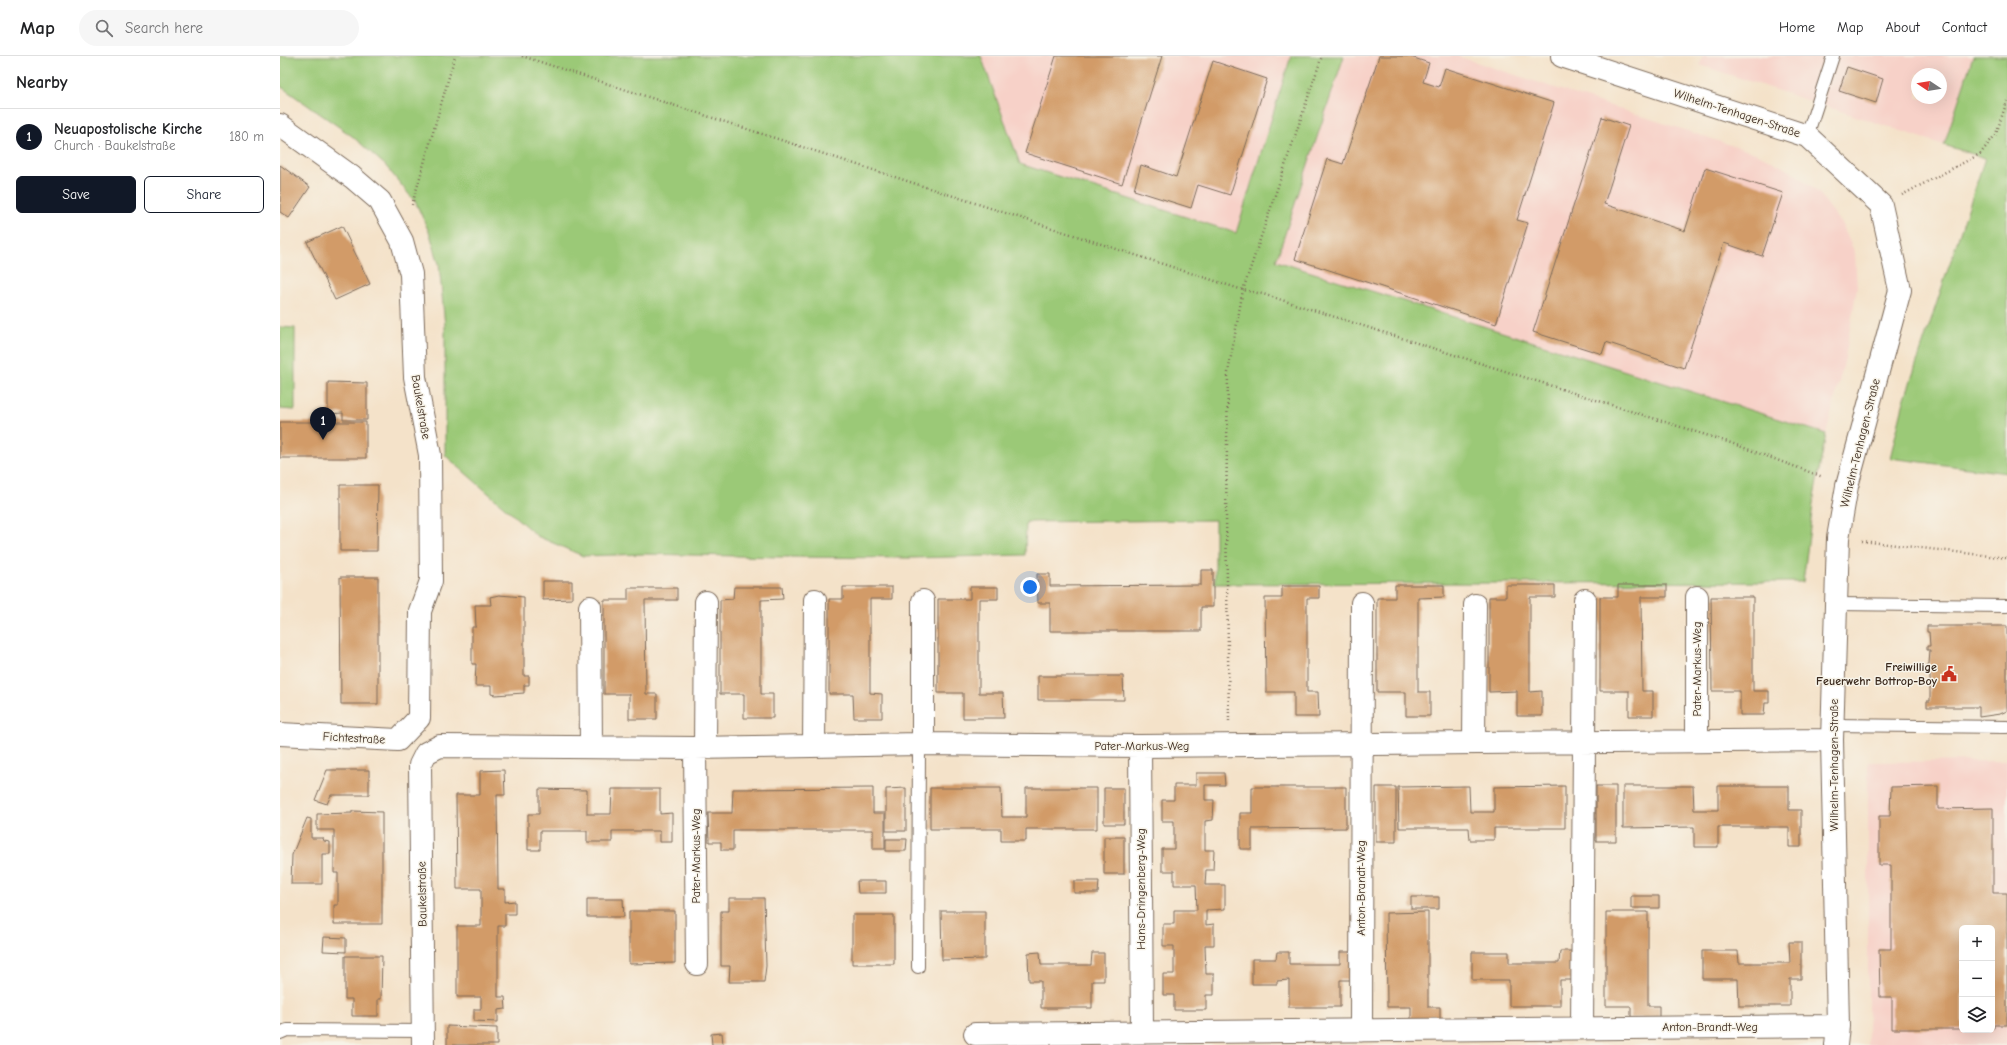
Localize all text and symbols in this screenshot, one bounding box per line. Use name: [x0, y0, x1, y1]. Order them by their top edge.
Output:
search box: [79, 10, 359, 46]
text: Map: [20, 17, 55, 39]
icon: search: [93, 17, 115, 39]
text: Search here: [125, 19, 203, 37]
text: Home: [1779, 19, 1815, 36]
text: Map: [1837, 19, 1863, 36]
text: About: [1885, 19, 1920, 36]
text: Contact: [1942, 19, 1987, 36]
north arrow: [1911, 68, 1947, 104]
text: Nearby: [16, 73, 67, 92]
street label: Wilhelm-Tenhagen-Straße: [1672, 86, 1802, 140]
text: Neuapostolische Kirche: [54, 120, 202, 138]
text: 1: [26, 129, 32, 144]
text: 180 m: [229, 129, 264, 144]
text: Church · Baukelstraße: [54, 138, 175, 153]
button: Save: [16, 176, 136, 213]
button: Share: [144, 176, 264, 213]
street label: Baukelstraße: [408, 374, 434, 440]
street label: Wilhelm-Tenhagen-Straße: [1837, 377, 1883, 509]
pin: 1: [310, 407, 336, 440]
your location: [1020, 577, 1040, 597]
street label: Pater-Markus-Weg: [1690, 622, 1704, 716]
place label: Freiwillige Feuerwehr Bottrop-Boy: [1816, 660, 1937, 688]
public building icon: Freiwillige Feuerwehr Bottrop-Boy: [1940, 665, 1958, 683]
street label: Wilhelm-Tenhagen-Straße: [1827, 699, 1841, 831]
street label: Fichtestraße: [322, 729, 386, 747]
street label: Pater-Markus-Weg: [1095, 739, 1189, 753]
street label: Pater-Markus-Weg: [689, 809, 703, 903]
street label: Hans-Dringenberg-Weg: [1134, 828, 1148, 950]
street label: Anton-Brandt-Weg: [1354, 840, 1368, 936]
street label: Baukelstraße: [414, 861, 430, 927]
map controls: [1959, 925, 1995, 1033]
button: +: [1959, 925, 1995, 961]
button: −: [1959, 961, 1995, 997]
button: layers: [1959, 997, 1995, 1033]
street label: Anton-Brandt-Weg: [1662, 1020, 1758, 1034]

